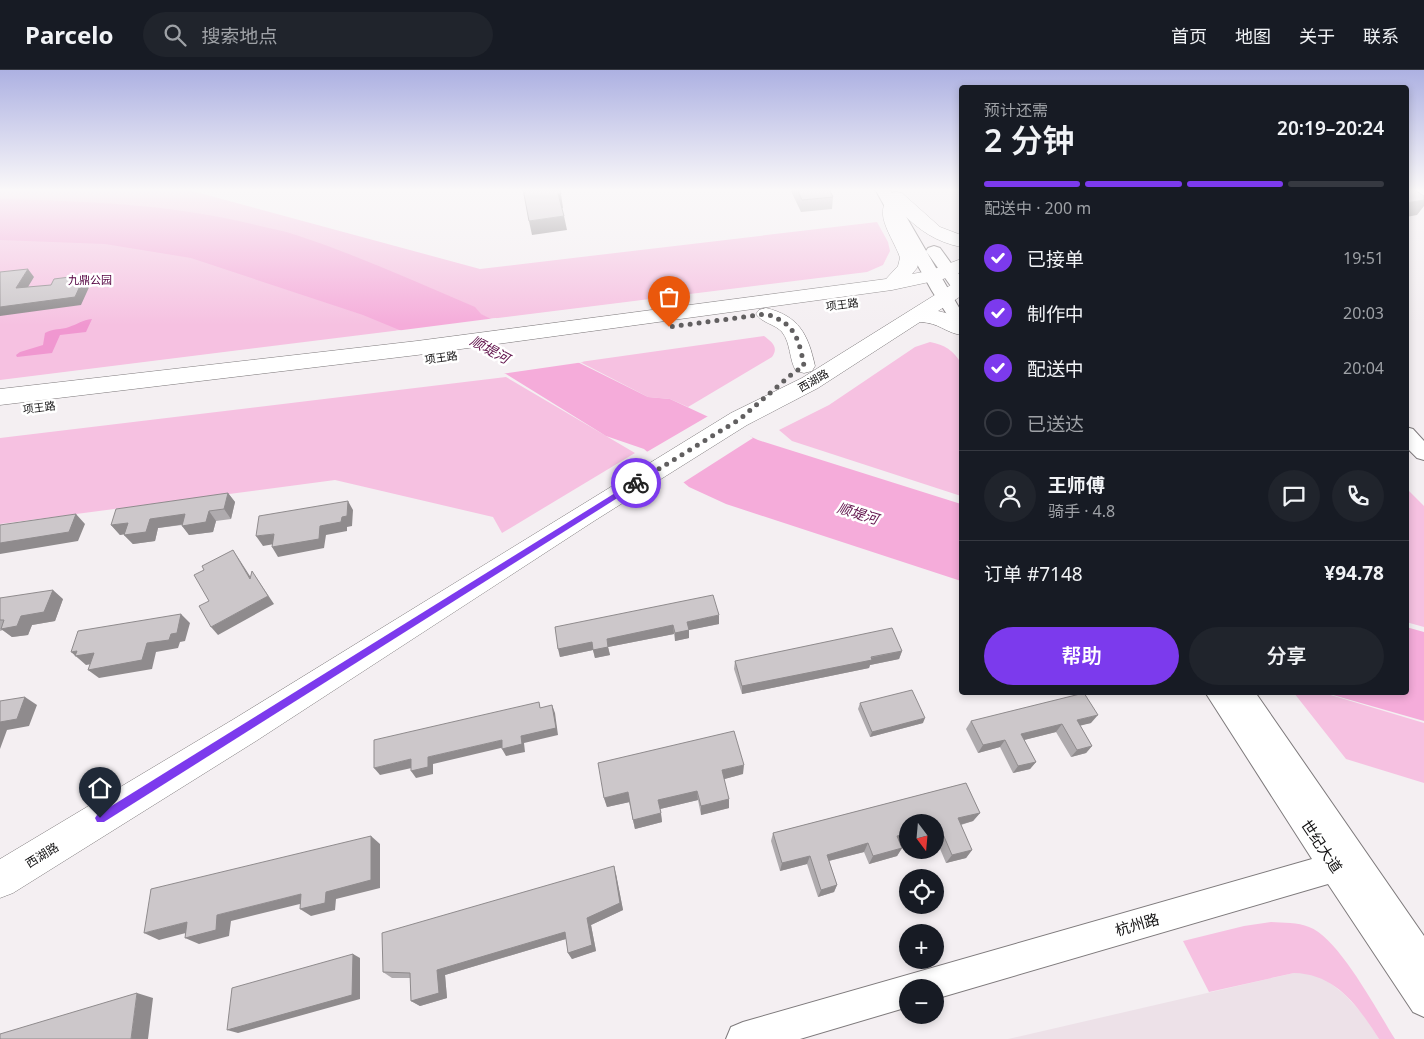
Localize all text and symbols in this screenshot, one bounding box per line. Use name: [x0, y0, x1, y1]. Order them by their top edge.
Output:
search box: [143, 12, 493, 57]
text: Parcelo: [25, 18, 113, 51]
icon: search: [161, 21, 189, 49]
text: 搜索地点: [201, 23, 277, 49]
text: 首页: [1171, 24, 1207, 48]
text: 地图: [1235, 24, 1271, 48]
text: 关于: [1299, 24, 1335, 48]
text: 联系: [1363, 24, 1399, 48]
text: 预计还需: [984, 99, 1048, 121]
text: 20:19–20:24: [1277, 115, 1384, 141]
text: 2 分钟: [984, 118, 1075, 161]
text: 配送中 · 200 m: [984, 197, 1091, 219]
icon: check: [984, 244, 1012, 272]
text: 已接单: [1027, 246, 1084, 272]
text: 19:51: [1343, 247, 1384, 269]
park label: 九鼎公园: [68, 272, 112, 287]
pin: [648, 276, 690, 327]
icon: bag: [655, 283, 683, 311]
street label: 项王路: [825, 295, 859, 313]
icon: check: [984, 299, 1012, 327]
text: 制作中: [1027, 301, 1084, 327]
text: 20:03: [1343, 302, 1384, 324]
water label: 顺堤河: [467, 331, 516, 369]
street label: 项王路: [424, 347, 458, 367]
icon: check: [984, 354, 1012, 382]
text: 配送中: [1027, 356, 1084, 382]
text: 20:04: [1343, 357, 1384, 379]
street label: 西湖路: [795, 365, 831, 395]
street label: 项王路: [22, 398, 56, 416]
text: 已送达: [1027, 411, 1084, 437]
courier: [611, 458, 661, 508]
icon: bike: [622, 469, 650, 497]
button: person: [984, 470, 1036, 522]
button: chat: [1268, 470, 1320, 522]
button: phone: [1332, 470, 1384, 522]
text: 王师傅: [1048, 472, 1105, 498]
water label: 顺堤河: [835, 498, 884, 529]
text: 骑手 · 4.8: [1048, 500, 1115, 522]
text: ¥94.78: [1324, 560, 1384, 586]
text: 订单 #7148: [984, 561, 1083, 587]
button: 帮助: [984, 627, 1179, 685]
button: 分享: [1189, 627, 1384, 685]
pin: [79, 767, 121, 818]
icon: home: [86, 774, 114, 802]
north arrow: [899, 814, 944, 859]
map controls: [899, 814, 944, 1024]
street label: 世纪大道: [1297, 816, 1347, 876]
street label: 西湖路: [22, 838, 62, 872]
button: locate: [899, 869, 944, 914]
street label: 杭州路: [1113, 908, 1161, 940]
button: +: [899, 924, 944, 969]
button: −: [899, 979, 944, 1024]

